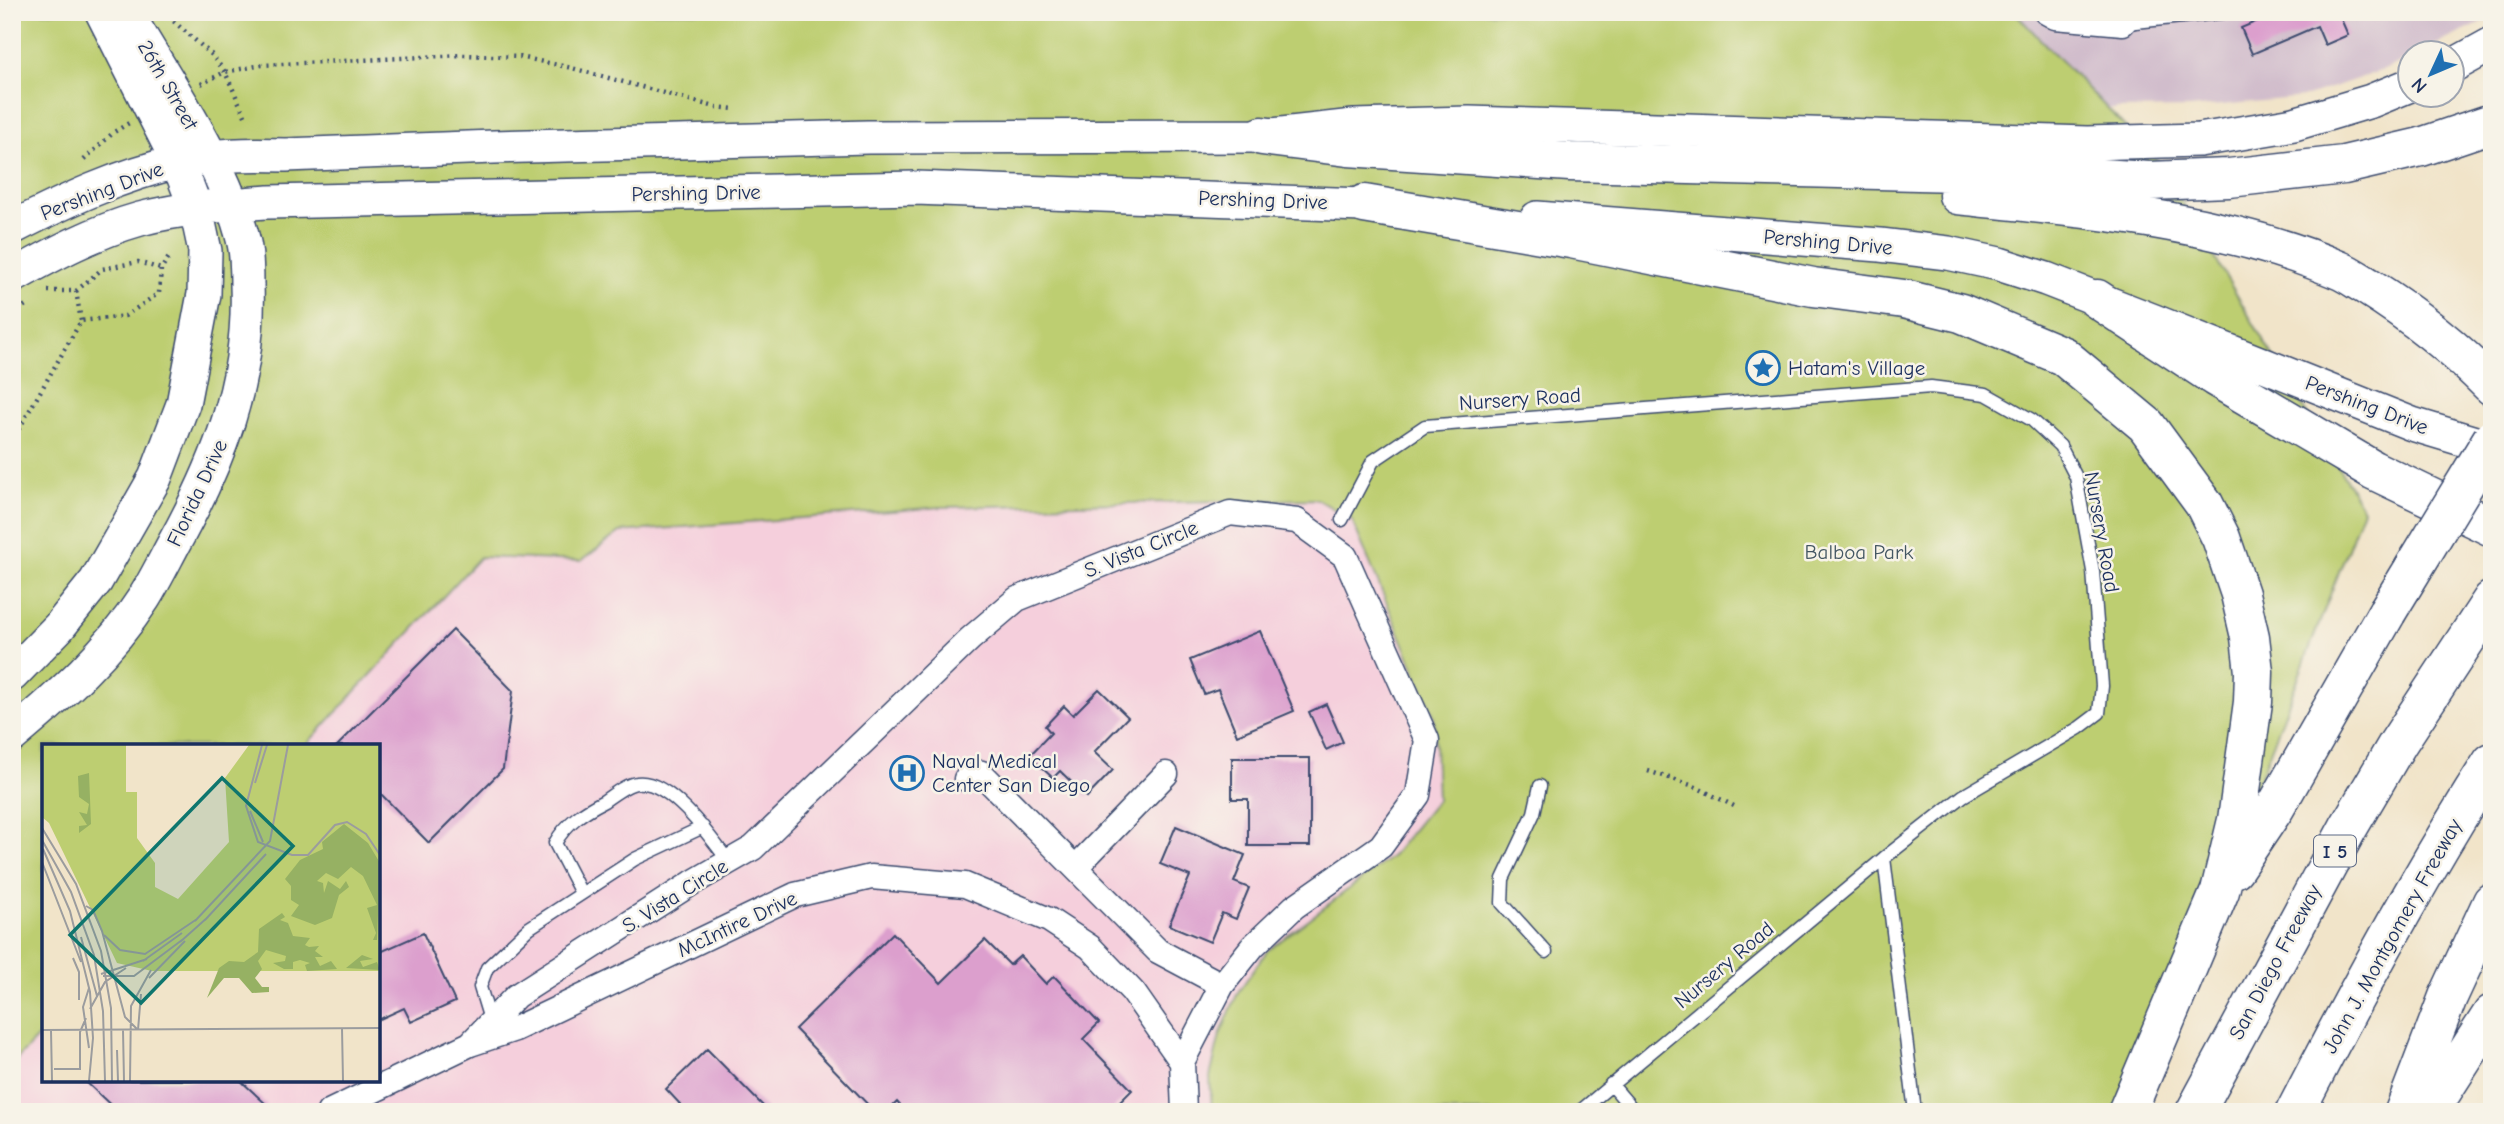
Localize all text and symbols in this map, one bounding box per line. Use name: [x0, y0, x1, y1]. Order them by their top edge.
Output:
street label: 26th Street: [133, 36, 204, 135]
north arrow: [2396, 38, 2466, 108]
text: N: [2407, 73, 2432, 97]
street label: Pershing Drive: [37, 157, 167, 225]
street label: Pershing Drive: [631, 180, 761, 206]
street label: Pershing Drive: [1198, 186, 1328, 214]
street label: Pershing Drive: [1762, 224, 1894, 260]
place icon: Hatam's Village: [1744, 349, 1782, 387]
place label: Hatam's Village: [1788, 356, 1925, 380]
street label: Pershing Drive: [2302, 371, 2432, 439]
street label: Nursery Road: [1458, 383, 1582, 415]
street label: Florida Drive: [162, 436, 232, 550]
street label: Nursery Road: [2080, 470, 2124, 594]
street label: S. Vista Circle: [1081, 515, 1201, 583]
park label: Balboa Park: [1805, 540, 1913, 564]
inset map: [42, 744, 380, 1082]
place label: Naval Medical Center San Diego: [932, 749, 1090, 797]
hospital icon: Naval Medical Center San Diego: [888, 754, 926, 792]
street label: John J. Montgomery Freeway: [2317, 814, 2467, 1057]
road number: I 5: [2314, 836, 2356, 866]
street label: S. Vista Circle: [618, 854, 732, 938]
street label: San Diego Freeway: [2224, 880, 2326, 1044]
street label: McIntire Drive: [673, 886, 801, 962]
street label: Nursery Road: [1669, 917, 1779, 1013]

